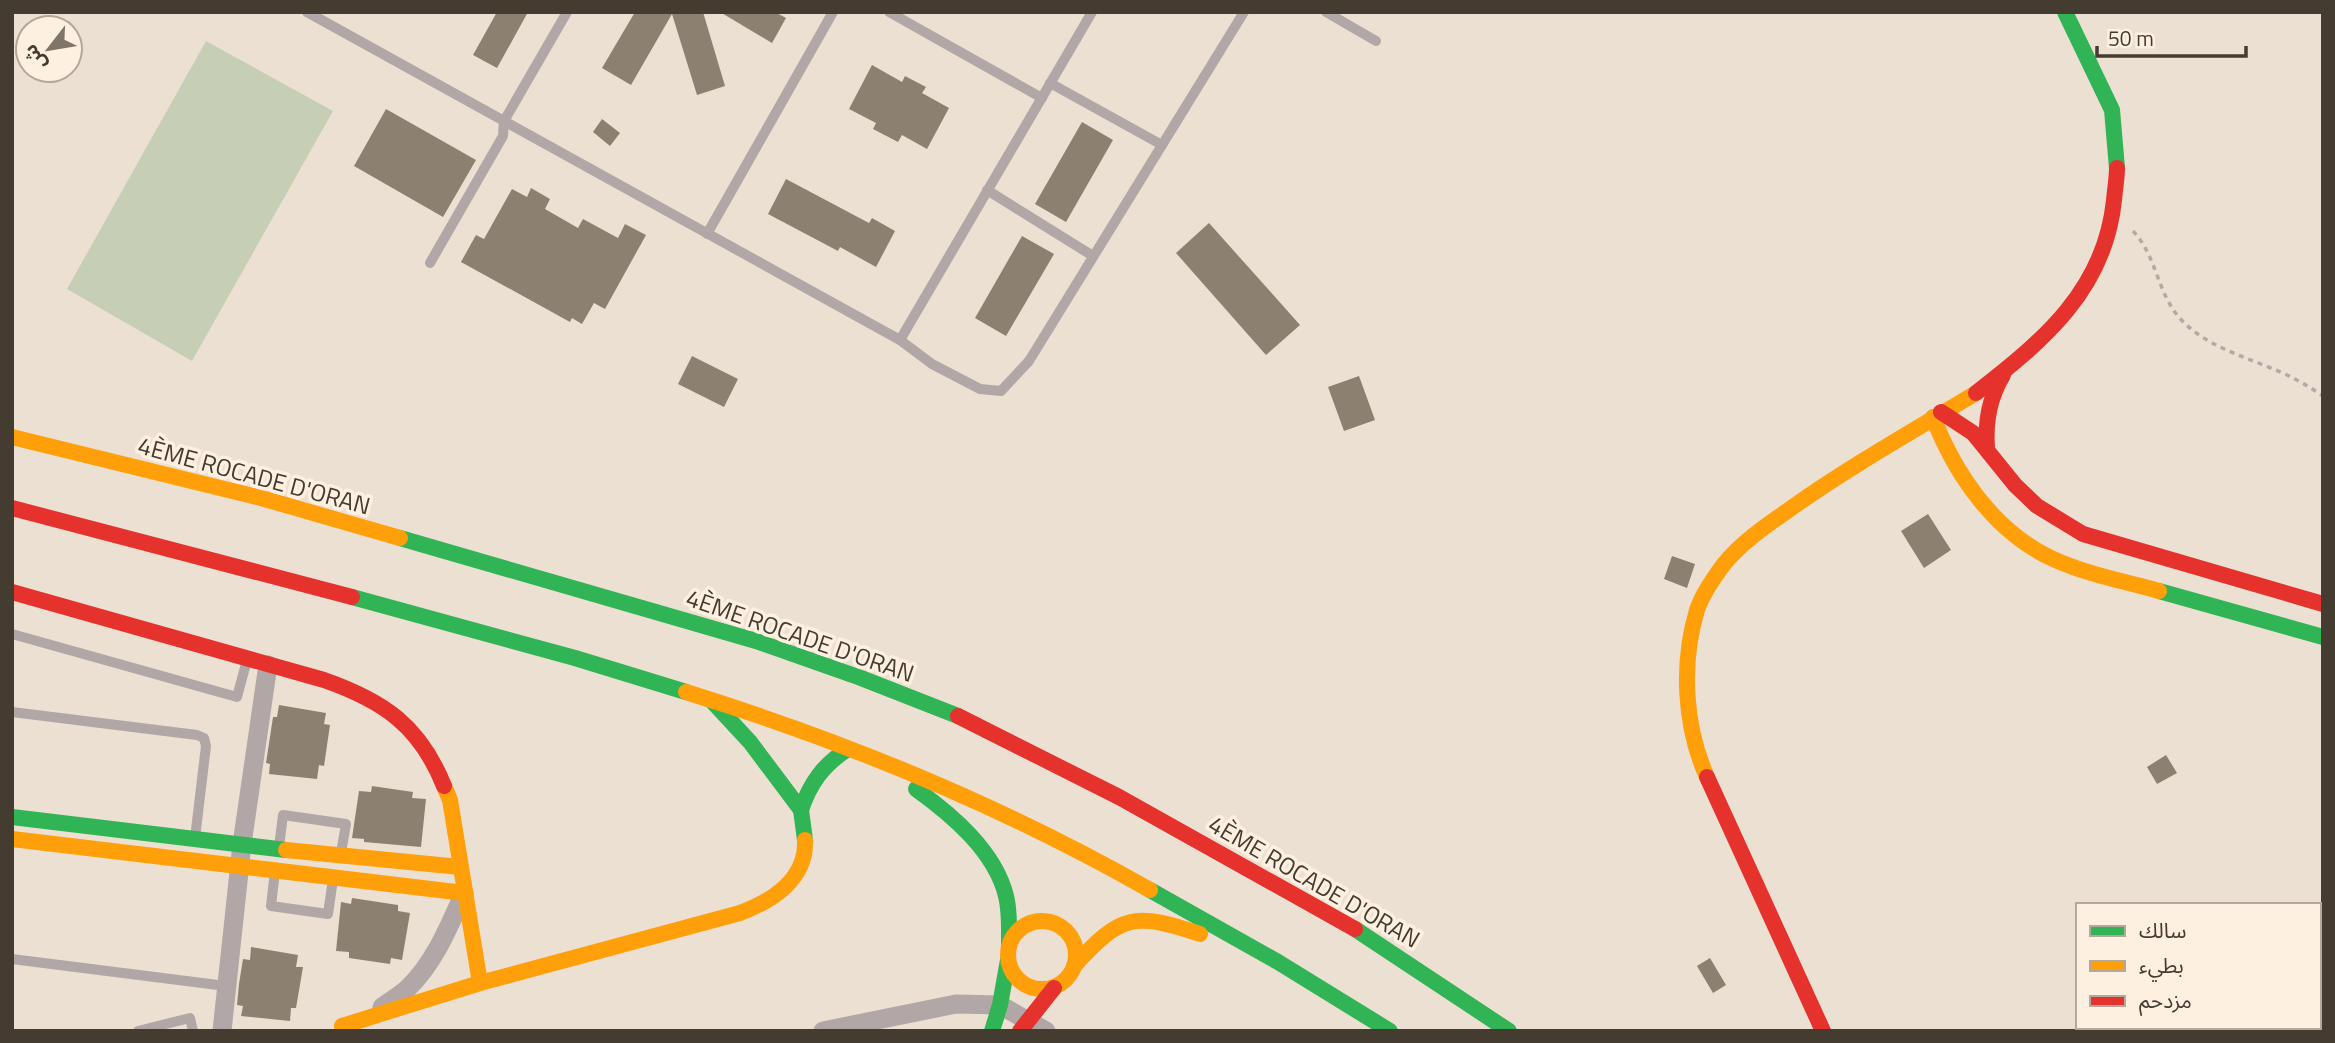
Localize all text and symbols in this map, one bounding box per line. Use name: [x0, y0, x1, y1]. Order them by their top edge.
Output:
north arrow: [14, 14, 84, 84]
scale bar: [2097, 14, 2246, 58]
text: 50 m: [2108, 22, 2154, 54]
text: ش: [15, 39, 53, 77]
street label: 4ÈME ROCADE D'ORAN: [134, 427, 374, 523]
street label: 4ÈME ROCADE D'ORAN: [682, 579, 919, 691]
street label: 4ÈME ROCADE D'ORAN: [1202, 806, 1427, 956]
legend: [2076, 903, 2321, 1029]
text: سالك: [2139, 914, 2186, 946]
text: بطيء: [2139, 949, 2184, 982]
text: مزدحم: [2139, 984, 2192, 1016]

